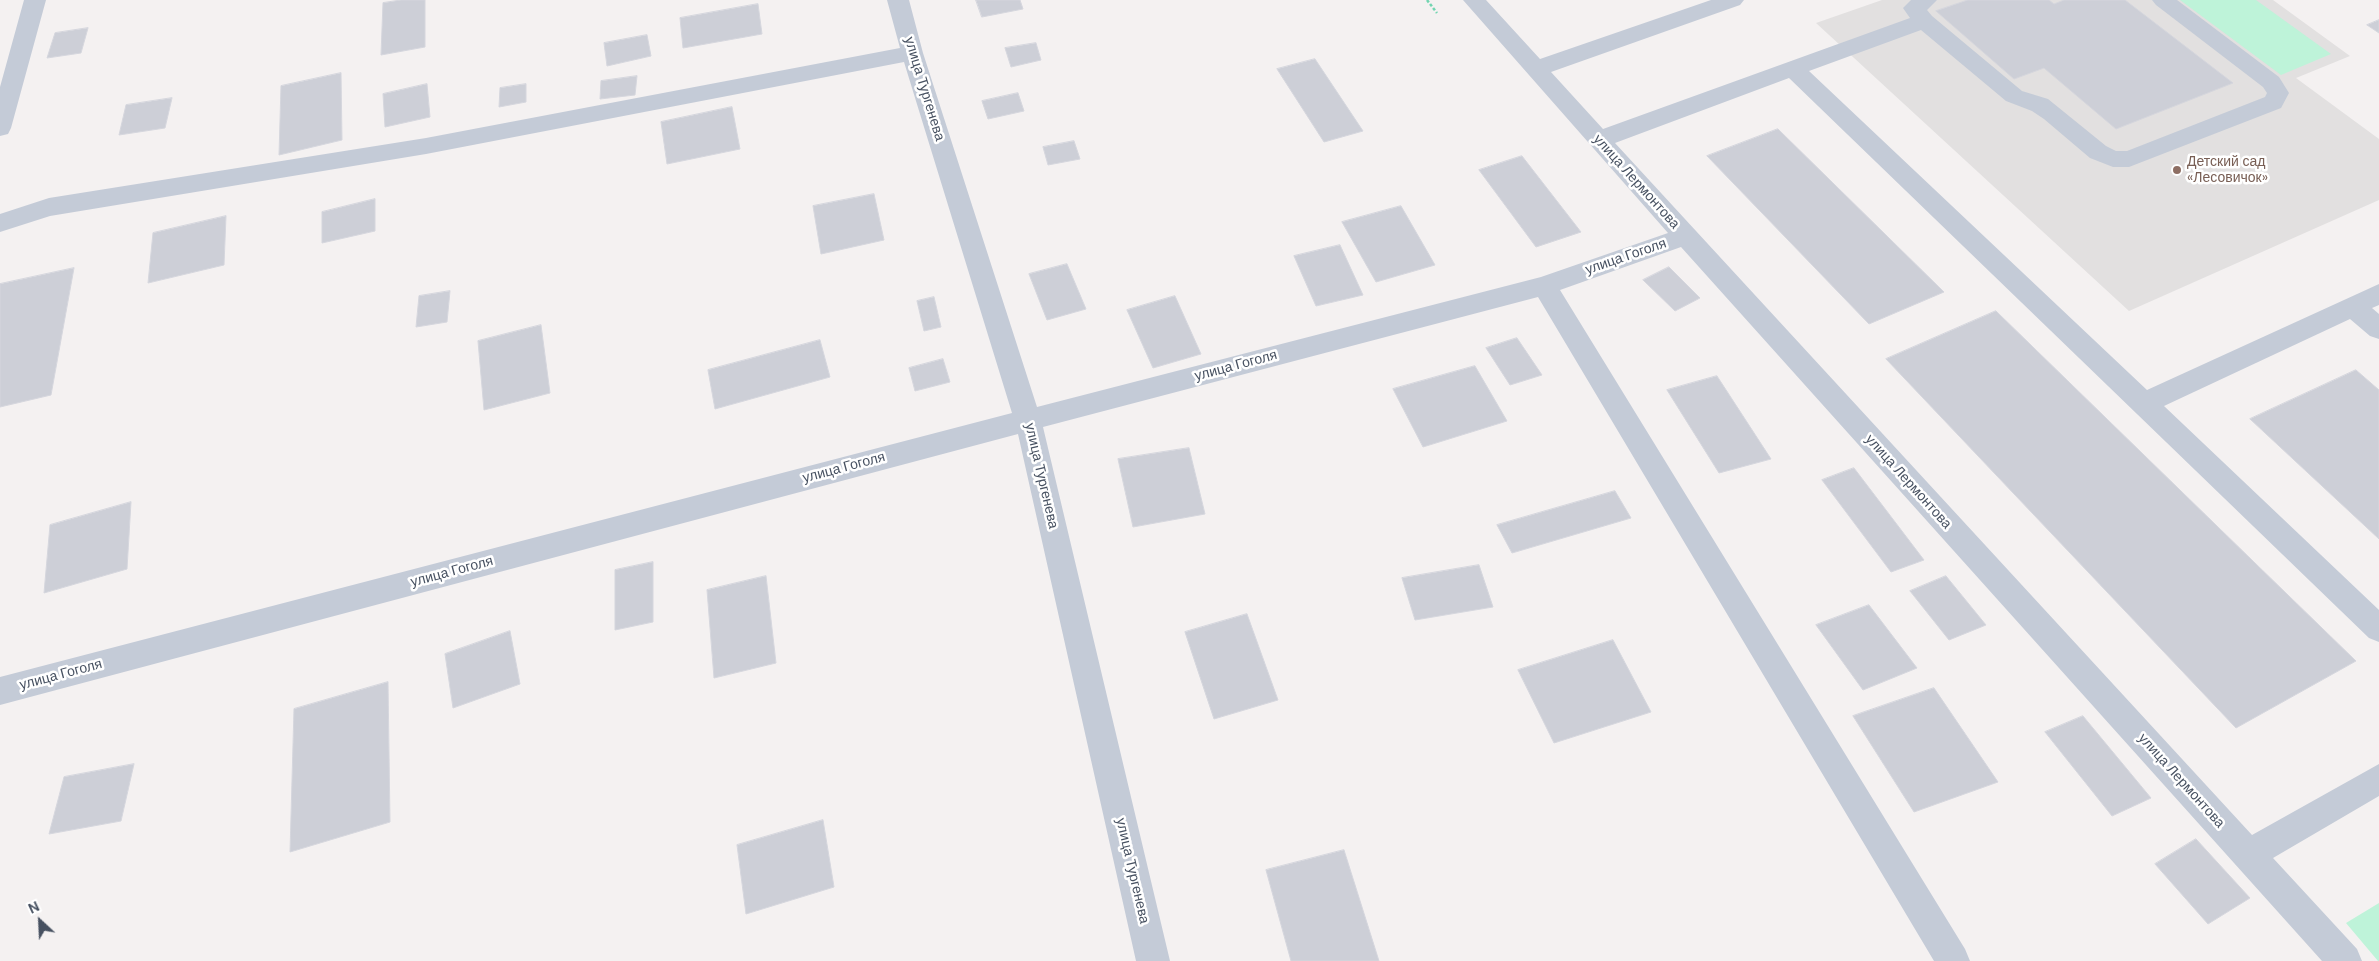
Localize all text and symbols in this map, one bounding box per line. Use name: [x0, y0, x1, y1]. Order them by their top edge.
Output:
street label: улица Тургенева: [900, 35, 948, 143]
street label: улица Лермонтова: [1589, 131, 1683, 233]
place label: Детский сад «Лесовичок»: [2187, 154, 2268, 186]
marker: Детский сад «Лесовичок»: [2171, 164, 2183, 176]
street label: улица Гоголя: [1583, 235, 1669, 279]
street label: улица Гоголя: [1193, 347, 1279, 385]
street label: улица Тургенева: [1021, 422, 1061, 530]
street label: улица Лермонтова: [1861, 431, 1955, 533]
street label: улица Гоголя: [801, 449, 887, 487]
street label: улица Гоголя: [409, 553, 495, 591]
street label: улица Гоголя: [18, 656, 104, 694]
street label: улица Лермонтова: [2134, 730, 2228, 832]
street label: улица Тургенева: [1112, 817, 1152, 925]
north arrow: [15, 896, 65, 946]
text: N: [25, 897, 42, 918]

